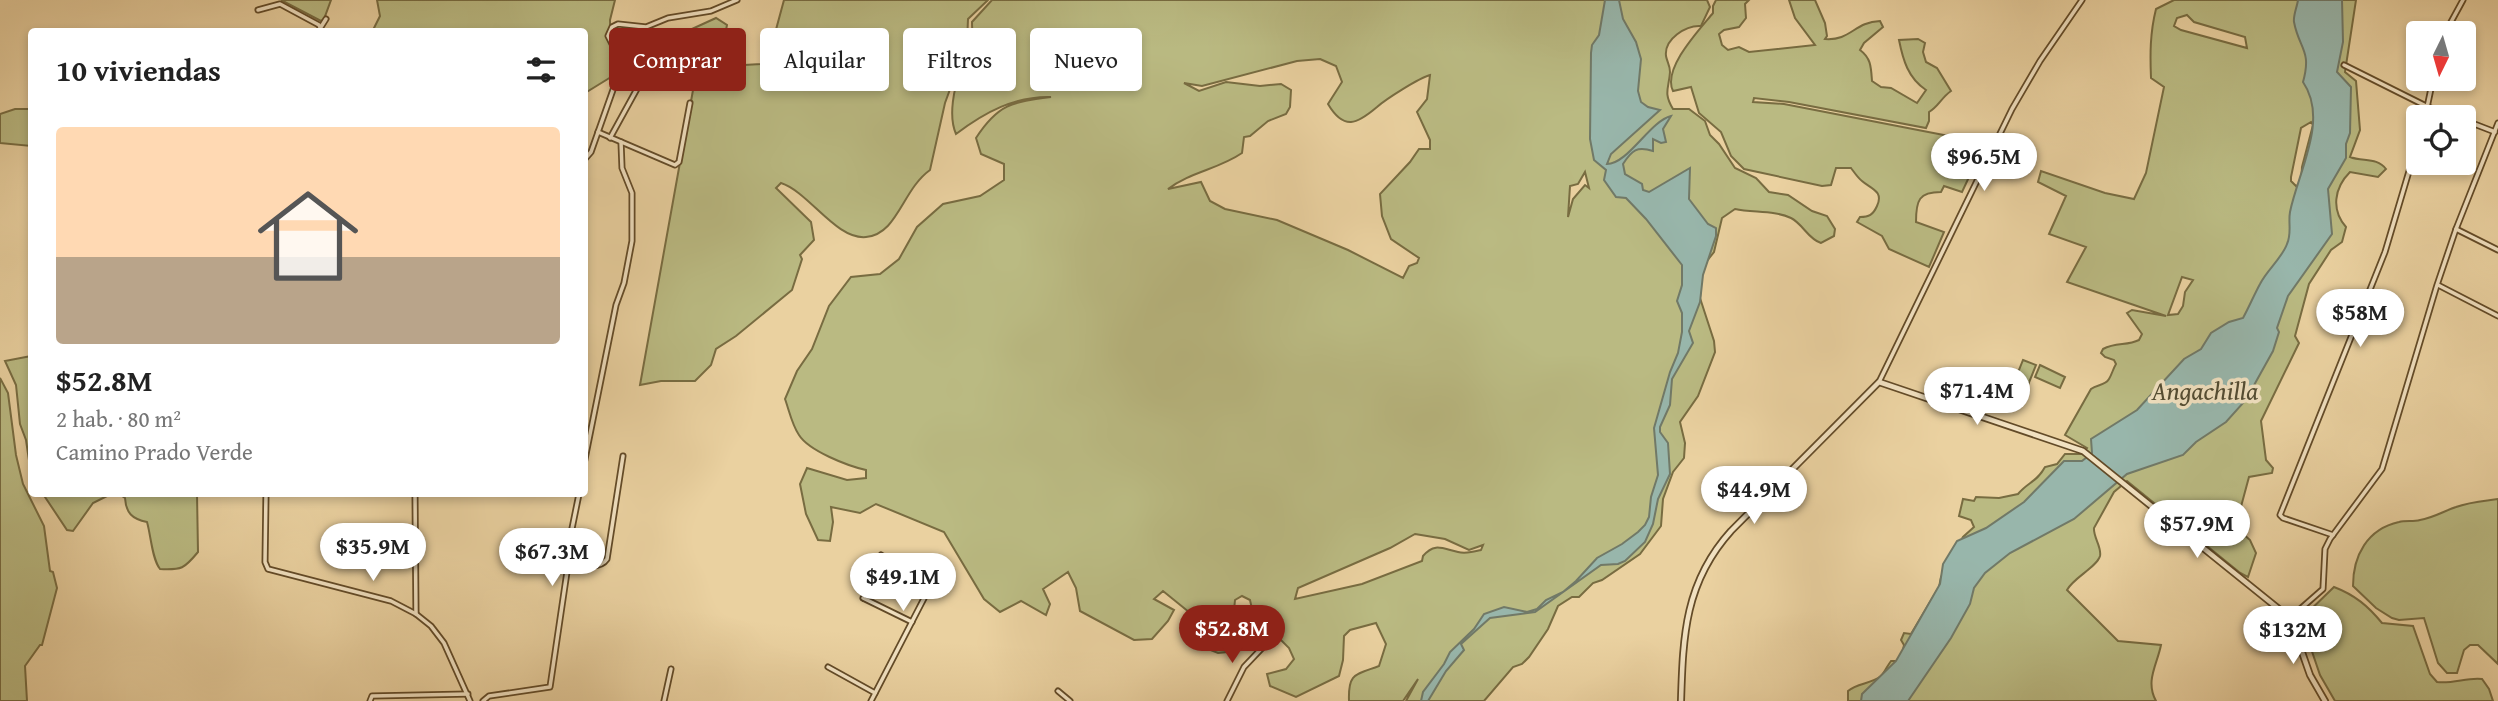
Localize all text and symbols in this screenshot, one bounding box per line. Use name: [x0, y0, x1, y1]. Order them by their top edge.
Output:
north arrow: [2406, 21, 2476, 91]
map controls: [2406, 21, 2476, 175]
chip: Comprar: [609, 28, 746, 91]
chip: Alquilar: [760, 28, 889, 91]
chip: Filtros: [903, 28, 1016, 91]
chip: Nuevo: [1030, 28, 1142, 91]
text: 10 viviendas: [56, 48, 221, 92]
icon: filters: [522, 51, 560, 89]
button: locate: [2406, 105, 2476, 175]
pin: $96.5M: [1927, 134, 2041, 193]
text: $96.5M: [1947, 139, 2021, 172]
icon: home: [245, 173, 371, 299]
pin: $58M: [2319, 290, 2401, 349]
text: $58M: [2332, 295, 2388, 328]
text: $52.8M: [56, 358, 152, 402]
pin: $71.4M: [1920, 368, 2034, 427]
water label: Angachilla: [2151, 371, 2258, 410]
text: $71.4M: [1940, 373, 2014, 406]
text: 2 hab. · 80 m²: [56, 402, 181, 435]
text: Camino Prado Verde: [56, 435, 253, 468]
pin: $44.9M: [1697, 466, 1811, 526]
text: $44.9M: [1717, 472, 1791, 505]
pin: $57.9M: [2140, 500, 2254, 560]
text: $57.9M: [2160, 506, 2234, 539]
pin: $35.9M: [316, 524, 430, 583]
pin: $67.3M: [495, 528, 609, 588]
text: $35.9M: [336, 529, 410, 562]
text: $67.3M: [515, 534, 589, 567]
pin: $49.1M: [846, 554, 960, 613]
text: $49.1M: [866, 559, 940, 592]
pin: $52.8M: [1175, 606, 1289, 665]
pin: $132M: [2244, 606, 2342, 666]
text: $52.8M: [1195, 611, 1269, 644]
text: $132M: [2259, 612, 2327, 645]

